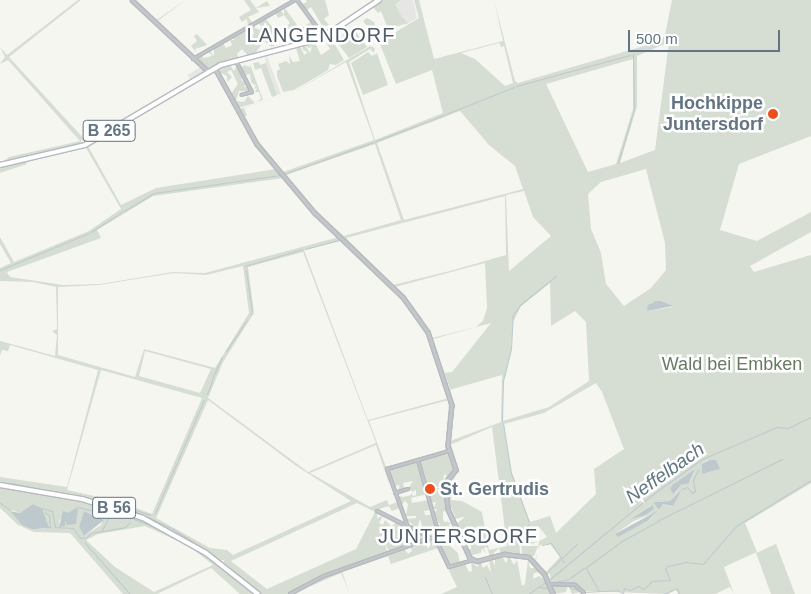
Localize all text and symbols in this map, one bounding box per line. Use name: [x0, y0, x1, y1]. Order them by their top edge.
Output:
scale bar: [631, 20, 784, 52]
district label: LANGENDORF: [245, 23, 397, 47]
text: 500 m: [636, 30, 678, 47]
place label: Hochkippe Juntersdorf: [663, 93, 763, 136]
marker: Hochkippe Juntersdorf: [767, 108, 779, 120]
road number: B 265: [82, 118, 136, 144]
park label: Wald bei Embken: [662, 353, 802, 375]
water label: Neffelbach: [621, 438, 709, 508]
place label: St. Gertrudis: [440, 478, 549, 500]
marker: St. Gertrudis: [424, 483, 436, 495]
road number: B 56: [92, 494, 136, 522]
district label: JUNTERSDORF: [377, 524, 539, 548]

